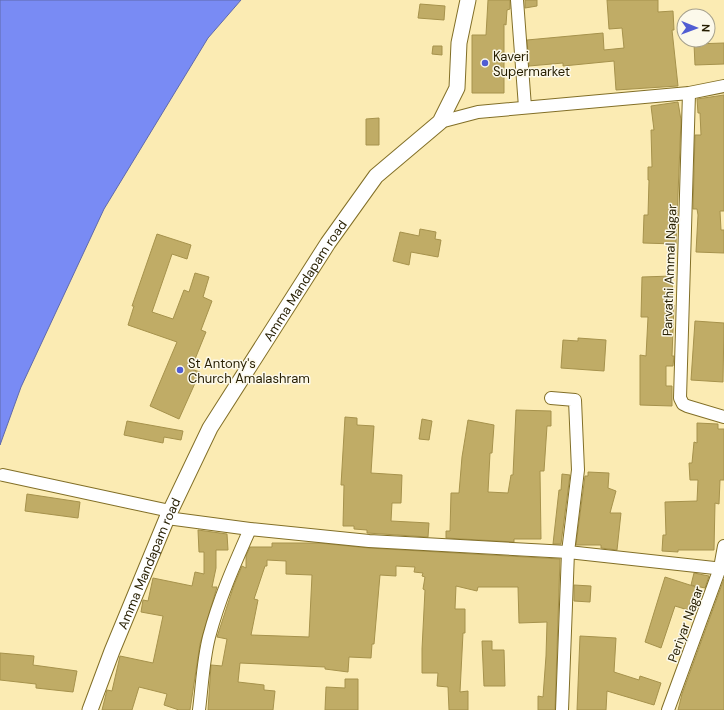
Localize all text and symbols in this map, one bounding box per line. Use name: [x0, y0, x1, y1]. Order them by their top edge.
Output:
north arrow: [676, 8, 716, 48]
text: N: [699, 24, 713, 32]
place label: Kaveri Supermarket: [493, 48, 570, 80]
marker: Kaveri Supermarket: [480, 58, 490, 68]
street label: Parvathi Ammal Nagar: [659, 204, 680, 336]
street label: Amma Mandapam road: [260, 217, 351, 344]
place label: St Antony's Church Amalashram: [188, 355, 310, 387]
marker: St Antony's Church Amalashram: [175, 365, 185, 375]
street label: Amma Mandapam road: [114, 495, 184, 632]
street label: Periyar Nagar: [664, 584, 707, 665]

